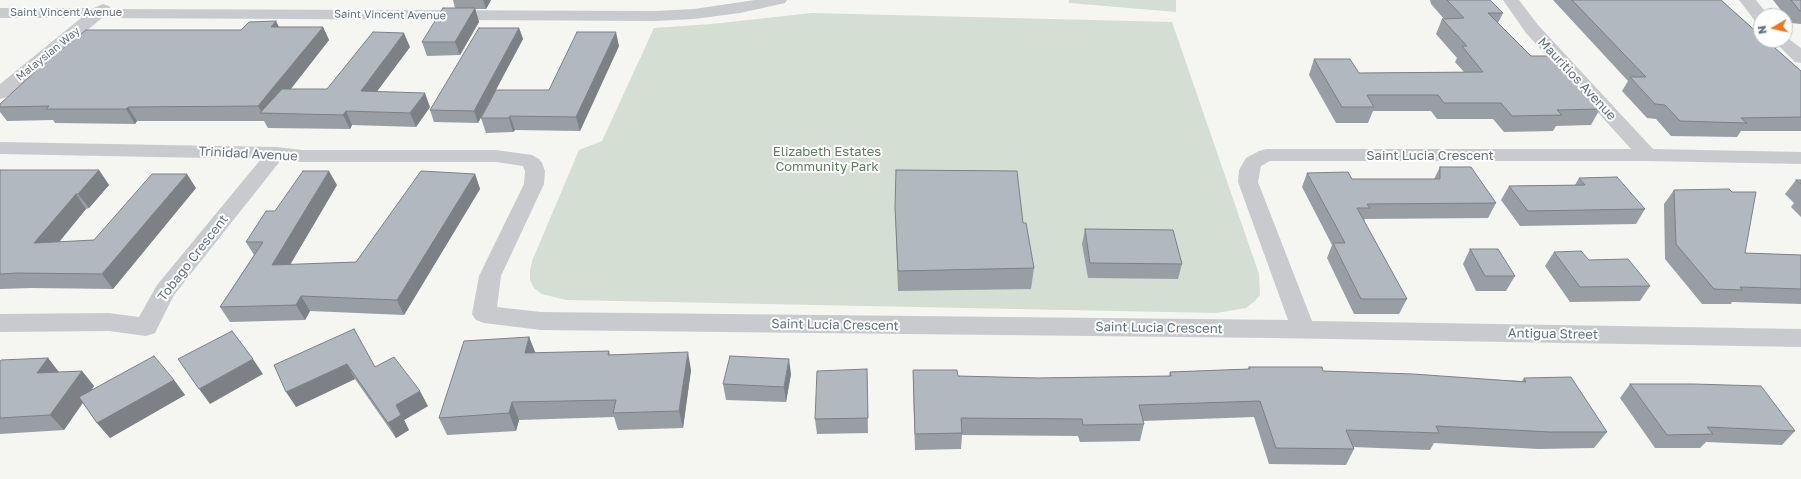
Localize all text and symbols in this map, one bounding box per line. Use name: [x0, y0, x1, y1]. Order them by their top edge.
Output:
street label: Saint Vincent Avenue: [10, 6, 122, 20]
street label: Saint Vincent Avenue: [334, 7, 446, 23]
north arrow: [1753, 8, 1793, 48]
street label: Malaysian Way: [13, 24, 83, 84]
text: N: [1755, 25, 1769, 35]
street label: Mauritios Avenue: [1535, 34, 1619, 124]
street label: Trinidad Avenue: [198, 144, 298, 164]
park label: Elizabeth Estates Community Park: [773, 144, 881, 175]
street label: Saint Lucia Crescent: [1366, 148, 1494, 164]
street label: Tobago Crescent: [155, 212, 231, 304]
street label: Saint Lucia Crescent: [771, 316, 899, 334]
street label: Saint Lucia Crescent: [1095, 319, 1223, 337]
street label: Antigua Street: [1508, 325, 1598, 343]

